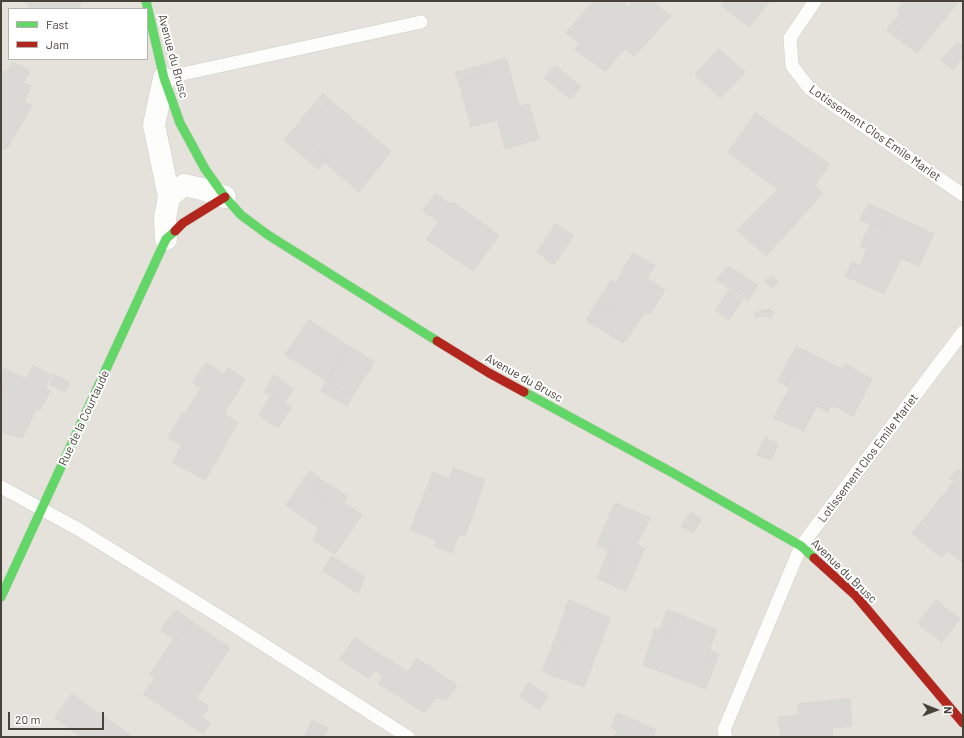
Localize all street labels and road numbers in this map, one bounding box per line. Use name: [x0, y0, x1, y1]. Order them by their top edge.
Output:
street label: Avenue du Brusc: [155, 12, 191, 100]
street label: Lotissement Clos Emile Mariet: [806, 82, 944, 184]
street label: Avenue du Brusc: [483, 351, 565, 405]
street label: Rue de la Courtaude: [56, 368, 112, 468]
street label: Lotissement Clos Emile Mariet: [815, 391, 921, 525]
street label: Avenue du Brusc: [808, 536, 880, 606]

